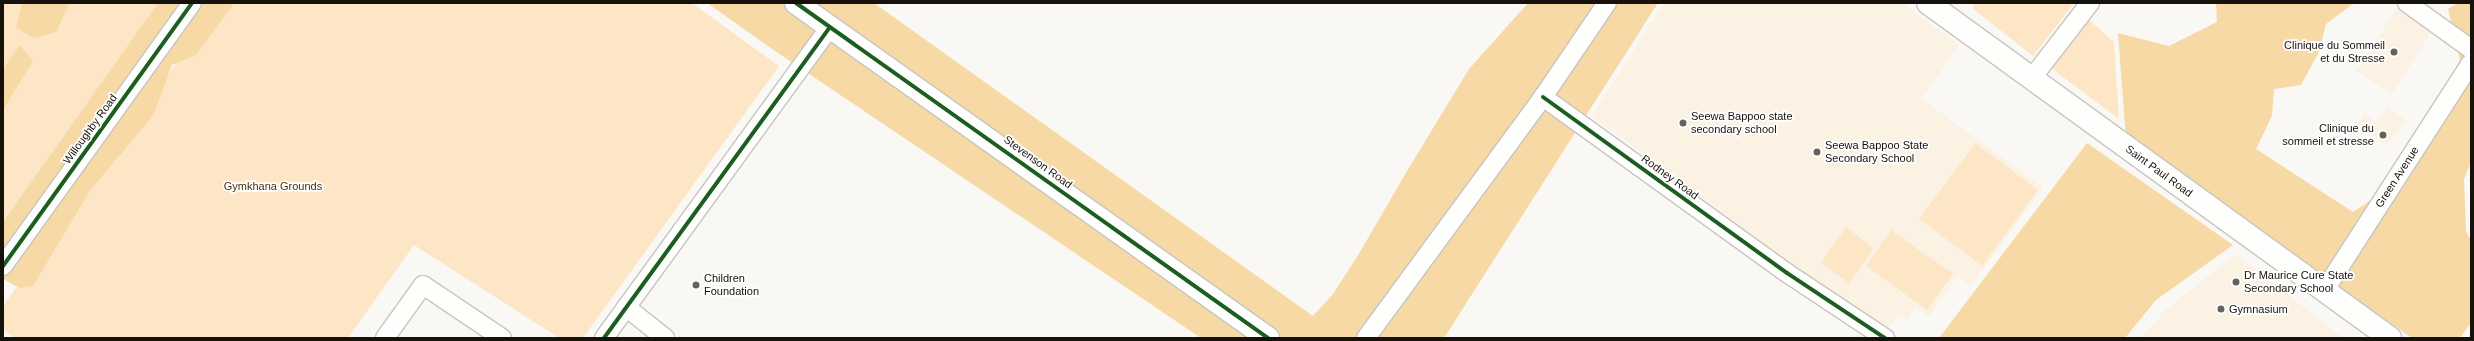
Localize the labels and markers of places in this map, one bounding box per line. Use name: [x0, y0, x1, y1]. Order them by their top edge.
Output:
place label: Clinique du Sommeil et du Stresse: [2284, 39, 2385, 65]
marker: Clinique du Sommeil et du Stresse: [2388, 46, 2400, 58]
place label: Seewa Bappoo state secondary school: [1691, 110, 1793, 136]
marker: Seewa Bappoo state secondary school: [1678, 118, 1688, 128]
place label: Clinique du sommeil et stresse: [2282, 122, 2374, 148]
marker: Clinique du sommeil et stresse: [2377, 129, 2389, 141]
place label: Seewa Bappoo State Secondary School: [1825, 139, 1928, 165]
marker: Seewa Bappoo State Secondary School: [1812, 147, 1822, 157]
place label: Dr Maurice Cure State Secondary School: [2244, 269, 2353, 295]
place label: Children Foundation: [704, 272, 759, 298]
marker: Dr Maurice Cure State Secondary School: [2231, 277, 2241, 287]
marker: Children Foundation: [691, 280, 701, 290]
place label: Gymnasium: [2229, 302, 2288, 316]
marker: Gymnasium: [2216, 304, 2226, 314]

